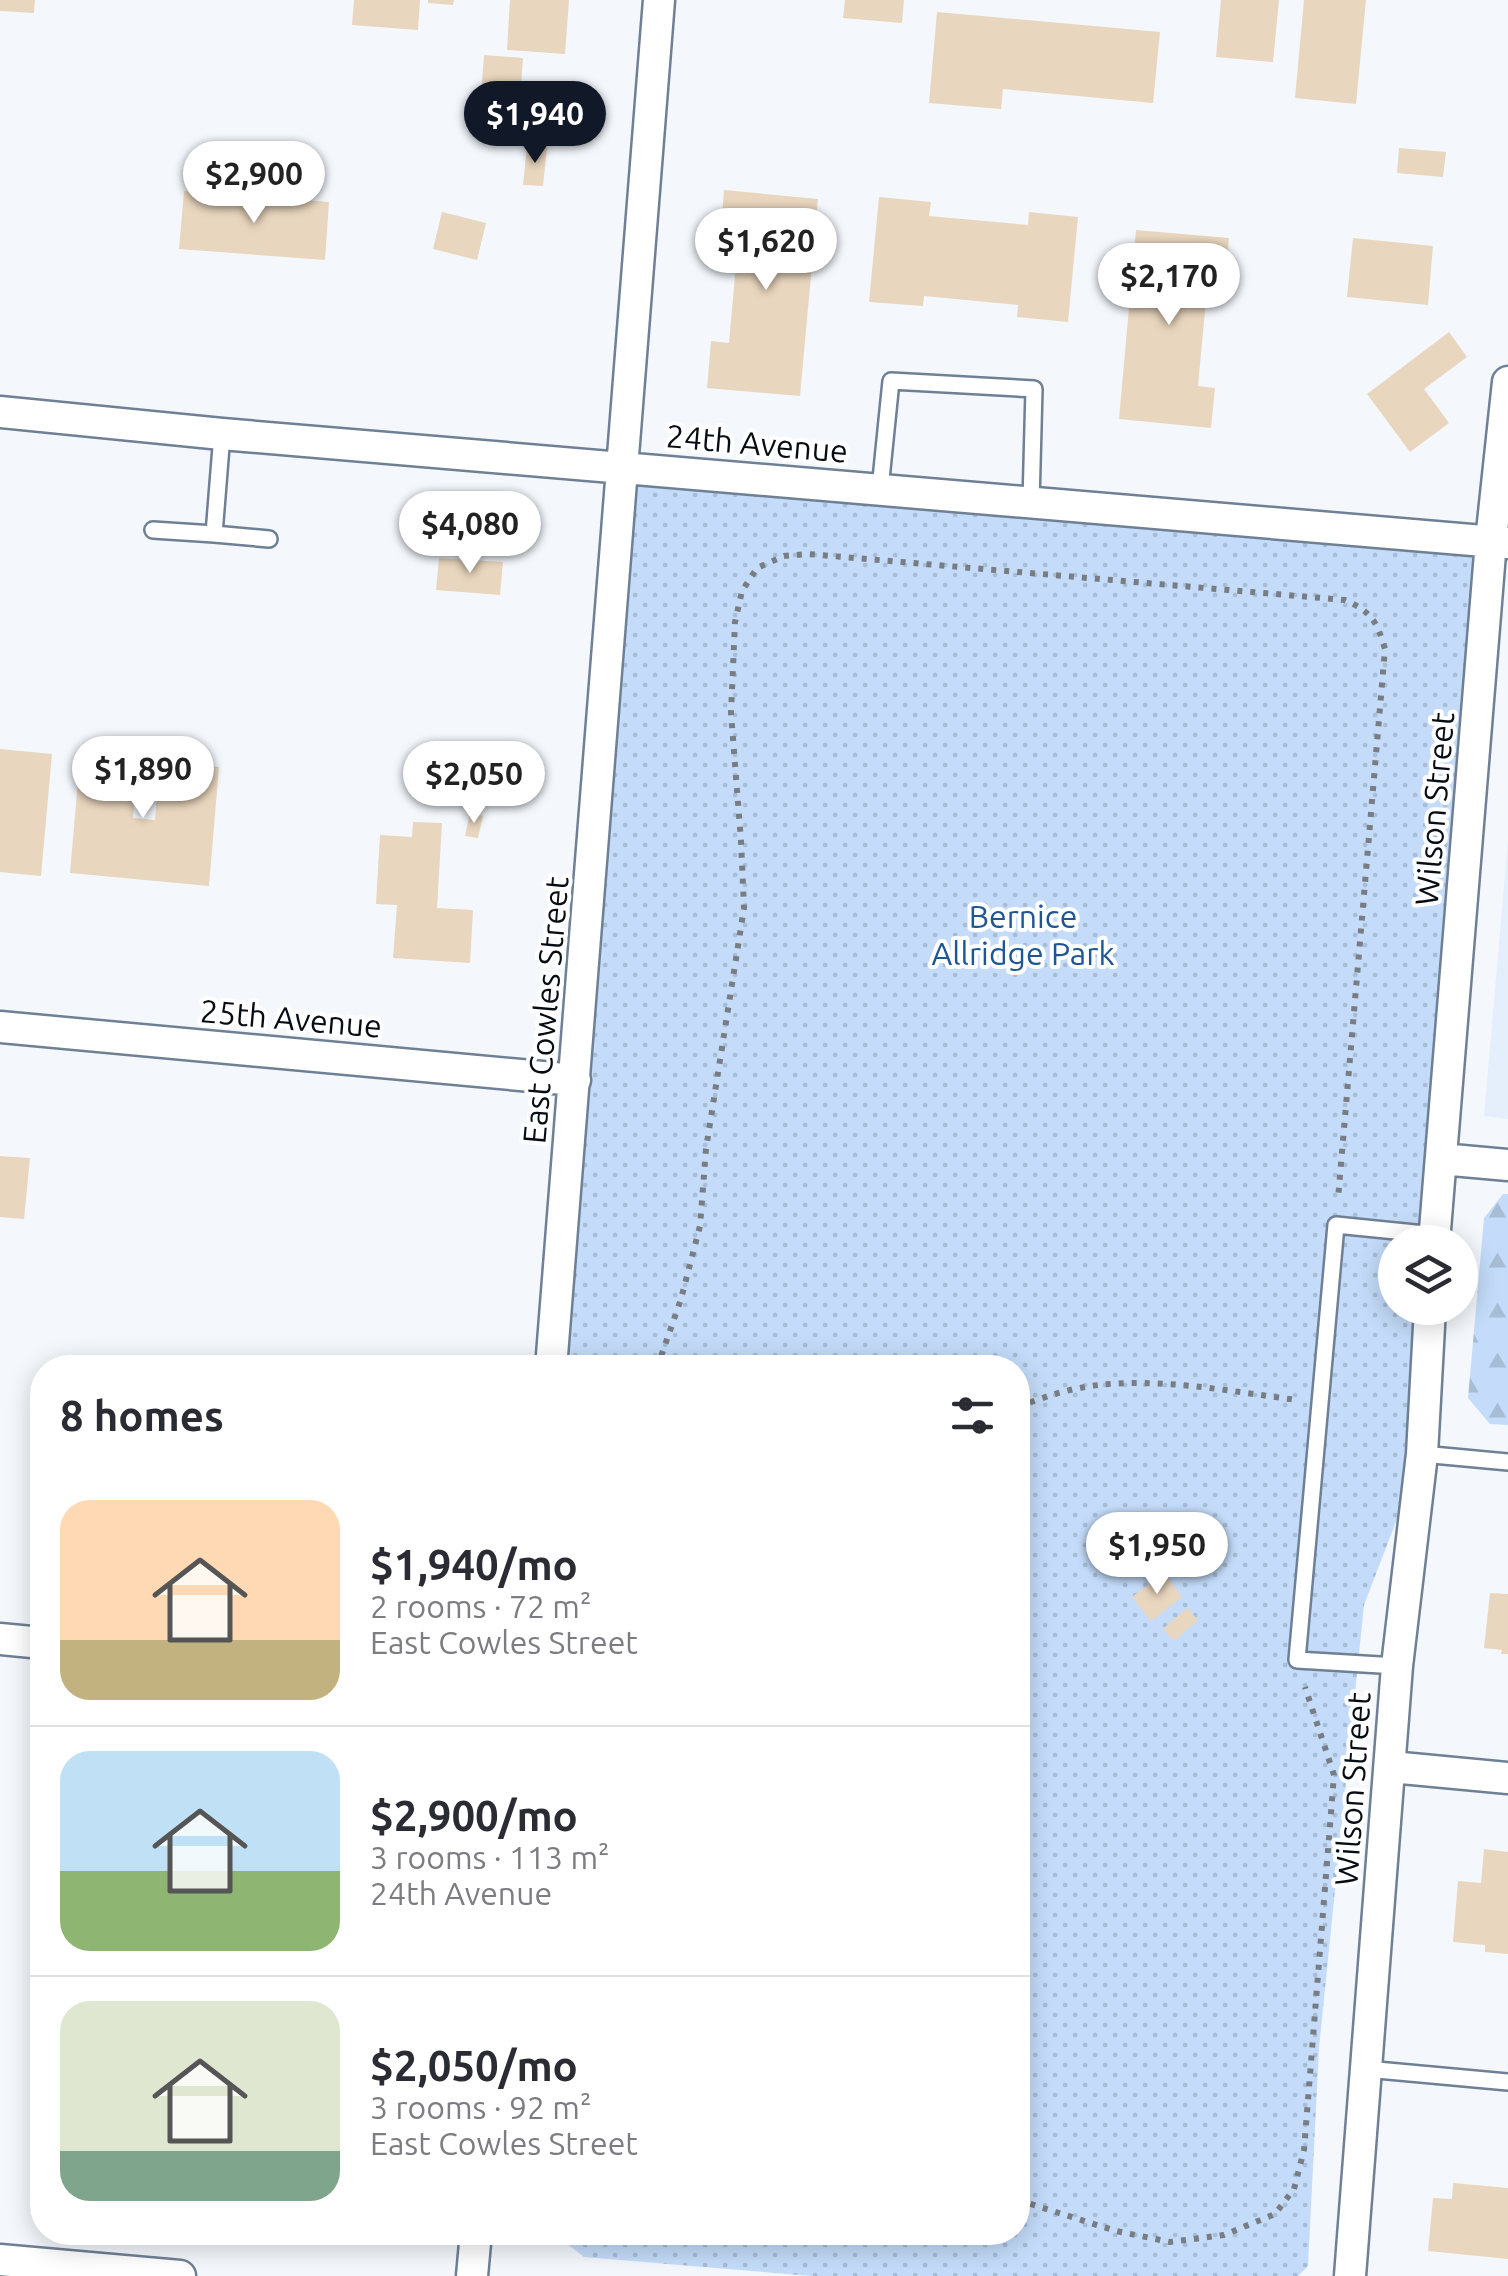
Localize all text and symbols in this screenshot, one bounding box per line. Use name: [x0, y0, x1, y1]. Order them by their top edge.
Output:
pin: $1,940: [454, 81, 616, 166]
text: $1,940: [486, 95, 584, 131]
pin: $2,900: [173, 141, 335, 226]
text: $2,900: [205, 155, 303, 191]
pin: $1,620: [685, 208, 847, 293]
text: $1,620: [717, 222, 815, 258]
pin: $2,170: [1088, 243, 1250, 328]
text: $2,170: [1120, 257, 1218, 293]
street label: 24th Avenue: [665, 417, 849, 469]
pin: $4,080: [389, 491, 551, 576]
text: $4,080: [421, 505, 519, 541]
street label: Wilson Street: [1408, 710, 1460, 907]
pin: $1,890: [62, 736, 224, 821]
pin: $2,050: [393, 741, 555, 826]
text: $1,890: [94, 750, 192, 786]
text: $2,050: [425, 755, 523, 791]
street label: East Cowles Street: [515, 874, 575, 1145]
park label: Bernice Allridge Park: [931, 898, 1115, 971]
street label: 25th Avenue: [199, 992, 383, 1044]
map controls: [1378, 1225, 1478, 1325]
button: layers: [1378, 1225, 1478, 1325]
icon: filters: [945, 1388, 1000, 1443]
text: 8 homes: [60, 1392, 224, 1439]
pin: $1,950: [1076, 1512, 1238, 1597]
text: $1,950: [1108, 1526, 1206, 1562]
icon: home: [140, 1540, 260, 1660]
text: $1,940/mo: [370, 1541, 578, 1588]
text: 2 rooms · 72 m²: [370, 1588, 591, 1624]
text: East Cowles Street: [370, 1624, 638, 1660]
street label: Wilson Street: [1327, 1691, 1377, 1887]
icon: home: [140, 1791, 260, 1911]
text: $2,900/mo: [370, 1792, 578, 1839]
text: 3 rooms · 113 m²: [370, 1839, 610, 1875]
text: 24th Avenue: [370, 1875, 552, 1911]
icon: home: [140, 2041, 260, 2161]
text: $2,050/mo: [370, 2042, 578, 2089]
text: 3 rooms · 92 m²: [370, 2089, 591, 2125]
text: East Cowles Street: [370, 2125, 638, 2161]

